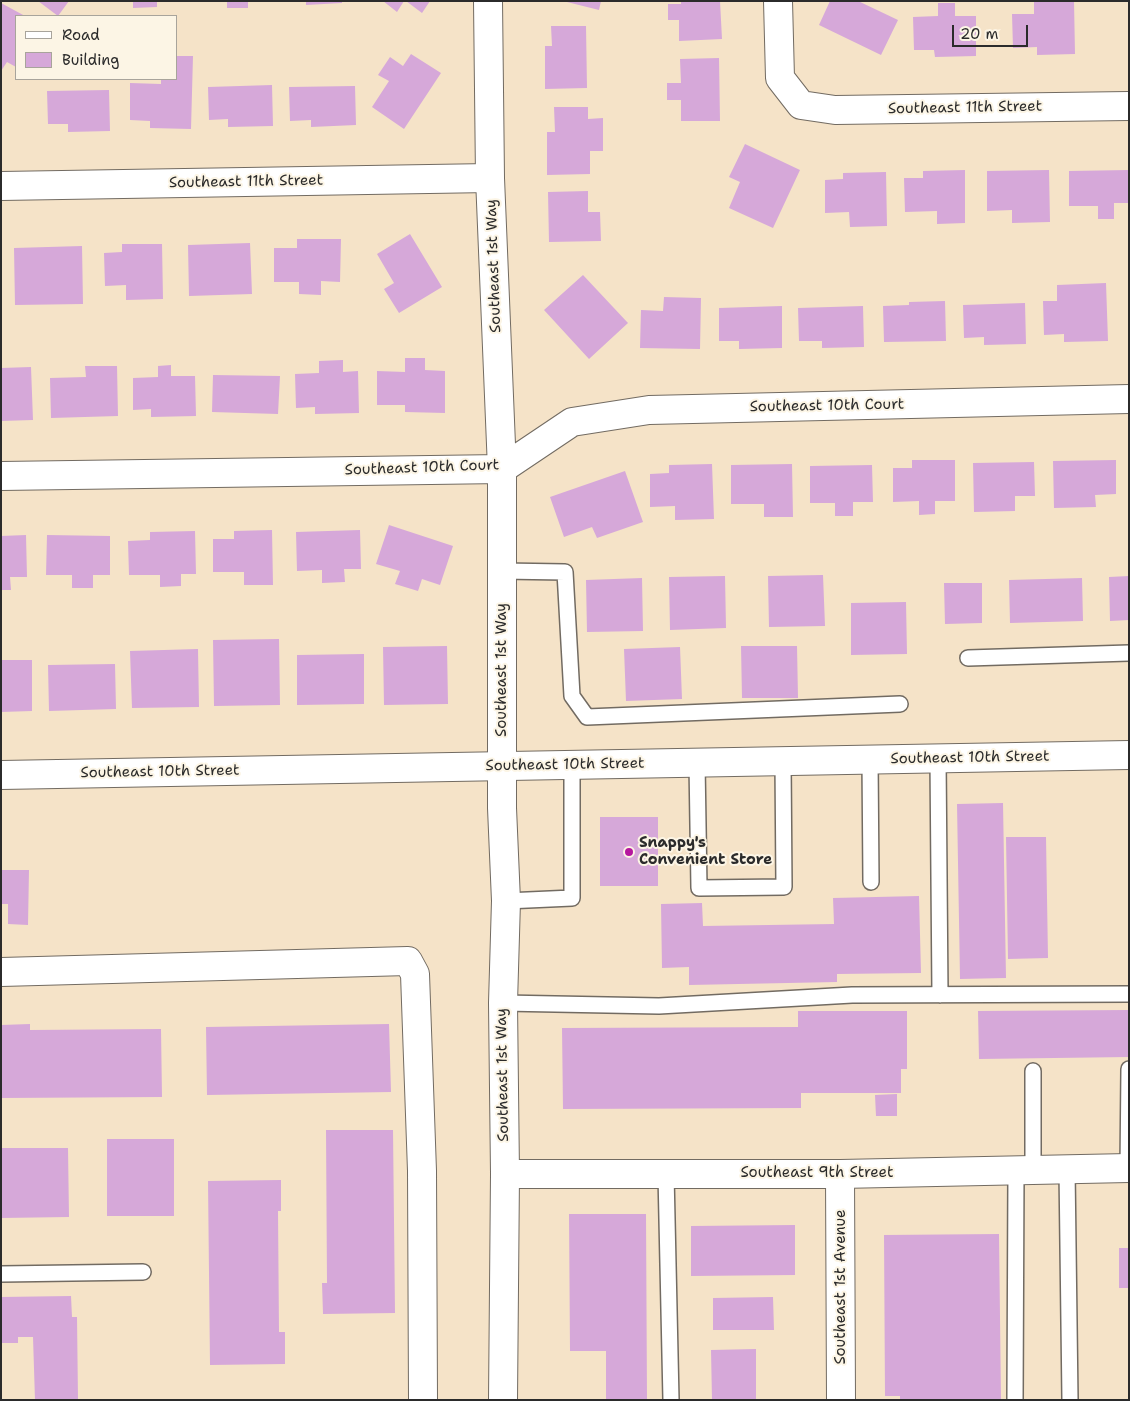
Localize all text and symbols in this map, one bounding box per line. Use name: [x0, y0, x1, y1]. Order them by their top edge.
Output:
legend: [15, 15, 178, 80]
scale bar: [955, 15, 1031, 47]
text: 20 m: [960, 24, 999, 44]
text: Road: [62, 25, 100, 45]
text: Building: [62, 50, 119, 70]
street label: Southeast 11th Street: [888, 98, 1042, 118]
street label: Southeast 11th Street: [169, 172, 323, 192]
street label: Southeast 1st Way: [483, 199, 505, 333]
street label: Southeast 10th Court: [750, 396, 904, 416]
street label: Southeast 10th Court: [344, 456, 500, 480]
street label: Southeast 1st Way: [493, 603, 511, 737]
street label: Southeast 10th Street: [890, 748, 1050, 768]
street label: Southeast 10th Street: [485, 755, 645, 775]
street label: Southeast 10th Street: [80, 762, 240, 782]
place label: Snappy's Convenient Store: [639, 834, 772, 869]
marker: Snappy's Convenient Store: [623, 846, 635, 858]
street label: Southeast 1st Way: [493, 1008, 513, 1142]
street label: Southeast 9th Street: [741, 1164, 893, 1182]
street label: Southeast 1st Avenue: [832, 1209, 850, 1365]

